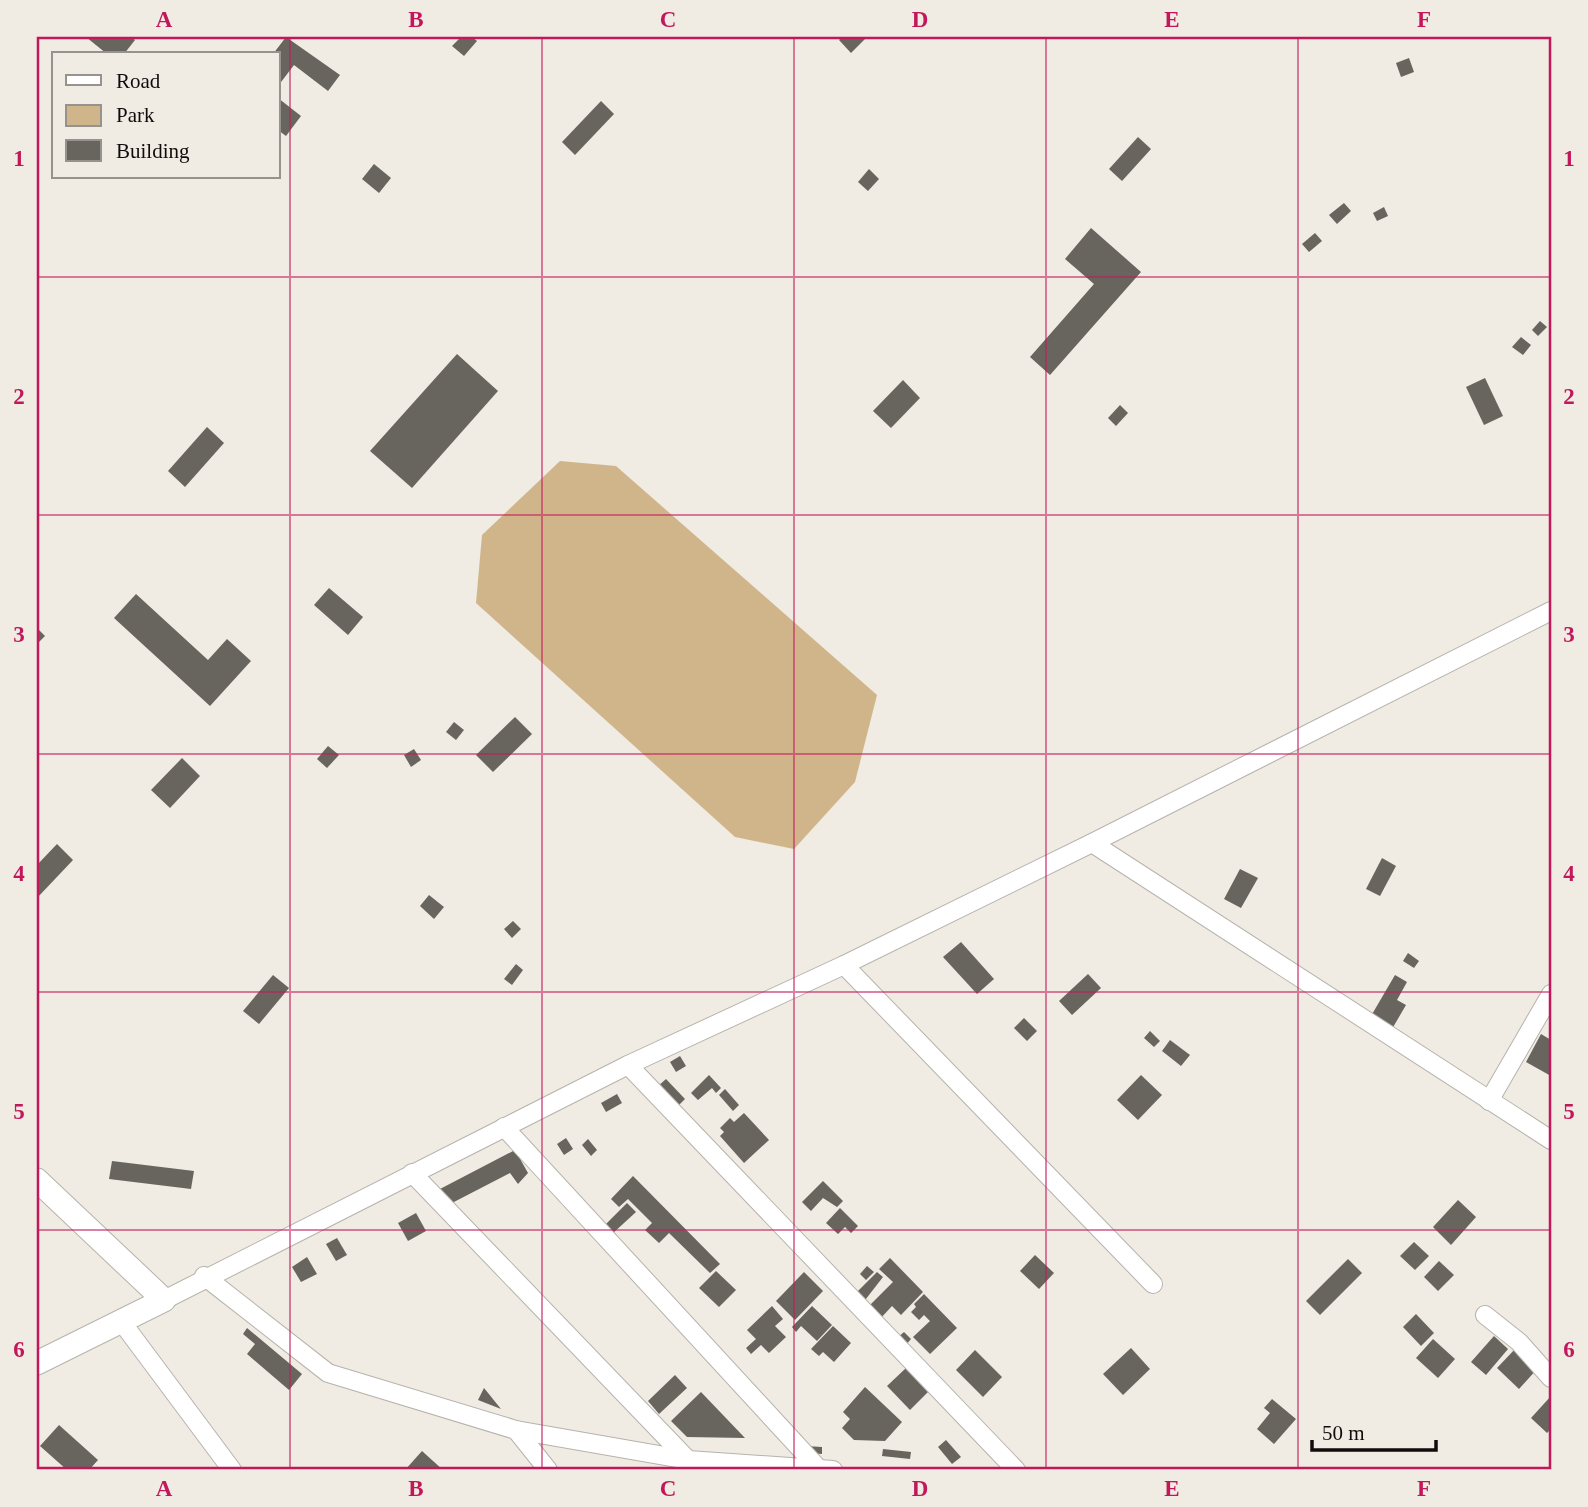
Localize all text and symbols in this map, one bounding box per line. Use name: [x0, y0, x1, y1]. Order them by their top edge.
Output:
text: A: [156, 7, 173, 32]
text: B: [408, 7, 424, 32]
text: C: [660, 7, 676, 32]
text: D: [912, 7, 928, 32]
text: E: [1164, 7, 1180, 32]
text: F: [1417, 7, 1431, 32]
legend: [52, 52, 280, 178]
text: Road: [116, 69, 161, 93]
text: Park: [116, 103, 155, 127]
text: Building: [116, 139, 190, 163]
text: 1: [13, 146, 25, 171]
text: 1: [1563, 146, 1575, 171]
text: 2: [13, 384, 25, 409]
text: 2: [1563, 384, 1575, 409]
text: 3: [13, 622, 25, 647]
text: 3: [1563, 622, 1575, 647]
text: 4: [13, 861, 25, 886]
text: 4: [1563, 861, 1575, 886]
text: 5: [13, 1099, 25, 1124]
text: 5: [1563, 1099, 1575, 1124]
text: 6: [13, 1337, 25, 1362]
text: 6: [1563, 1337, 1575, 1362]
scale bar: [1312, 1409, 1436, 1453]
text: 50 m: [1322, 1421, 1365, 1445]
text: A: [156, 1476, 173, 1501]
text: B: [408, 1476, 424, 1501]
text: C: [660, 1476, 676, 1501]
text: D: [912, 1476, 928, 1501]
text: E: [1164, 1476, 1180, 1501]
text: F: [1417, 1476, 1431, 1501]

